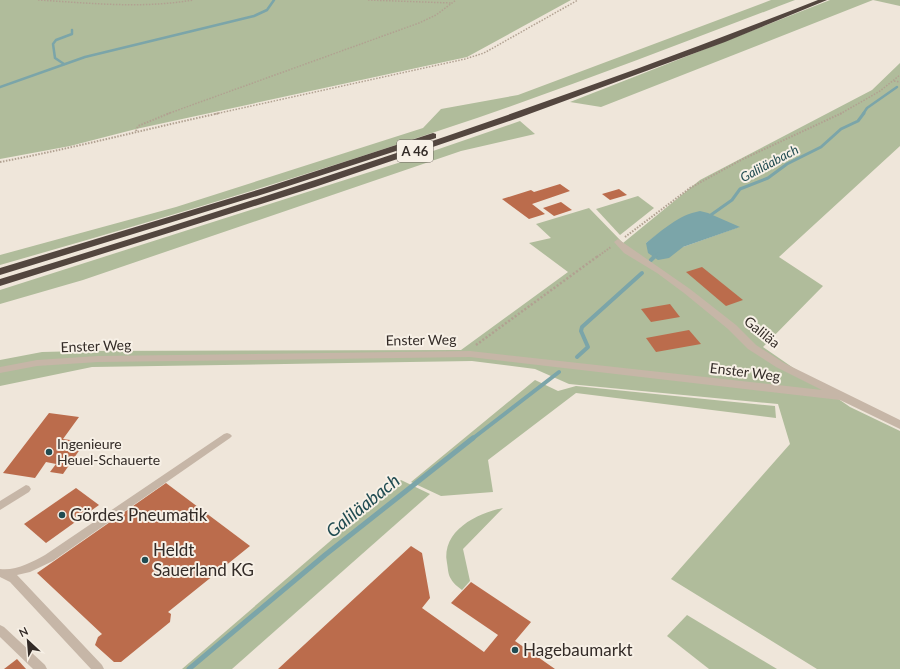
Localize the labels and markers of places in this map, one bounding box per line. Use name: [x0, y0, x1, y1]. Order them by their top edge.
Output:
place label: Ingenieure Heuel-Schauerte: [57, 435, 160, 468]
marker: Ingenieure Heuel-Schauerte: [44, 447, 54, 457]
place label: Gördes Pneumatik: [70, 504, 208, 525]
marker: Gördes Pneumatik: [57, 510, 67, 520]
place label: Heldt Sauerland KG: [153, 539, 254, 580]
marker: Heldt Sauerland KG: [140, 555, 150, 565]
place label: Hagebaumarkt: [523, 639, 633, 660]
marker: Hagebaumarkt: [510, 645, 520, 655]

